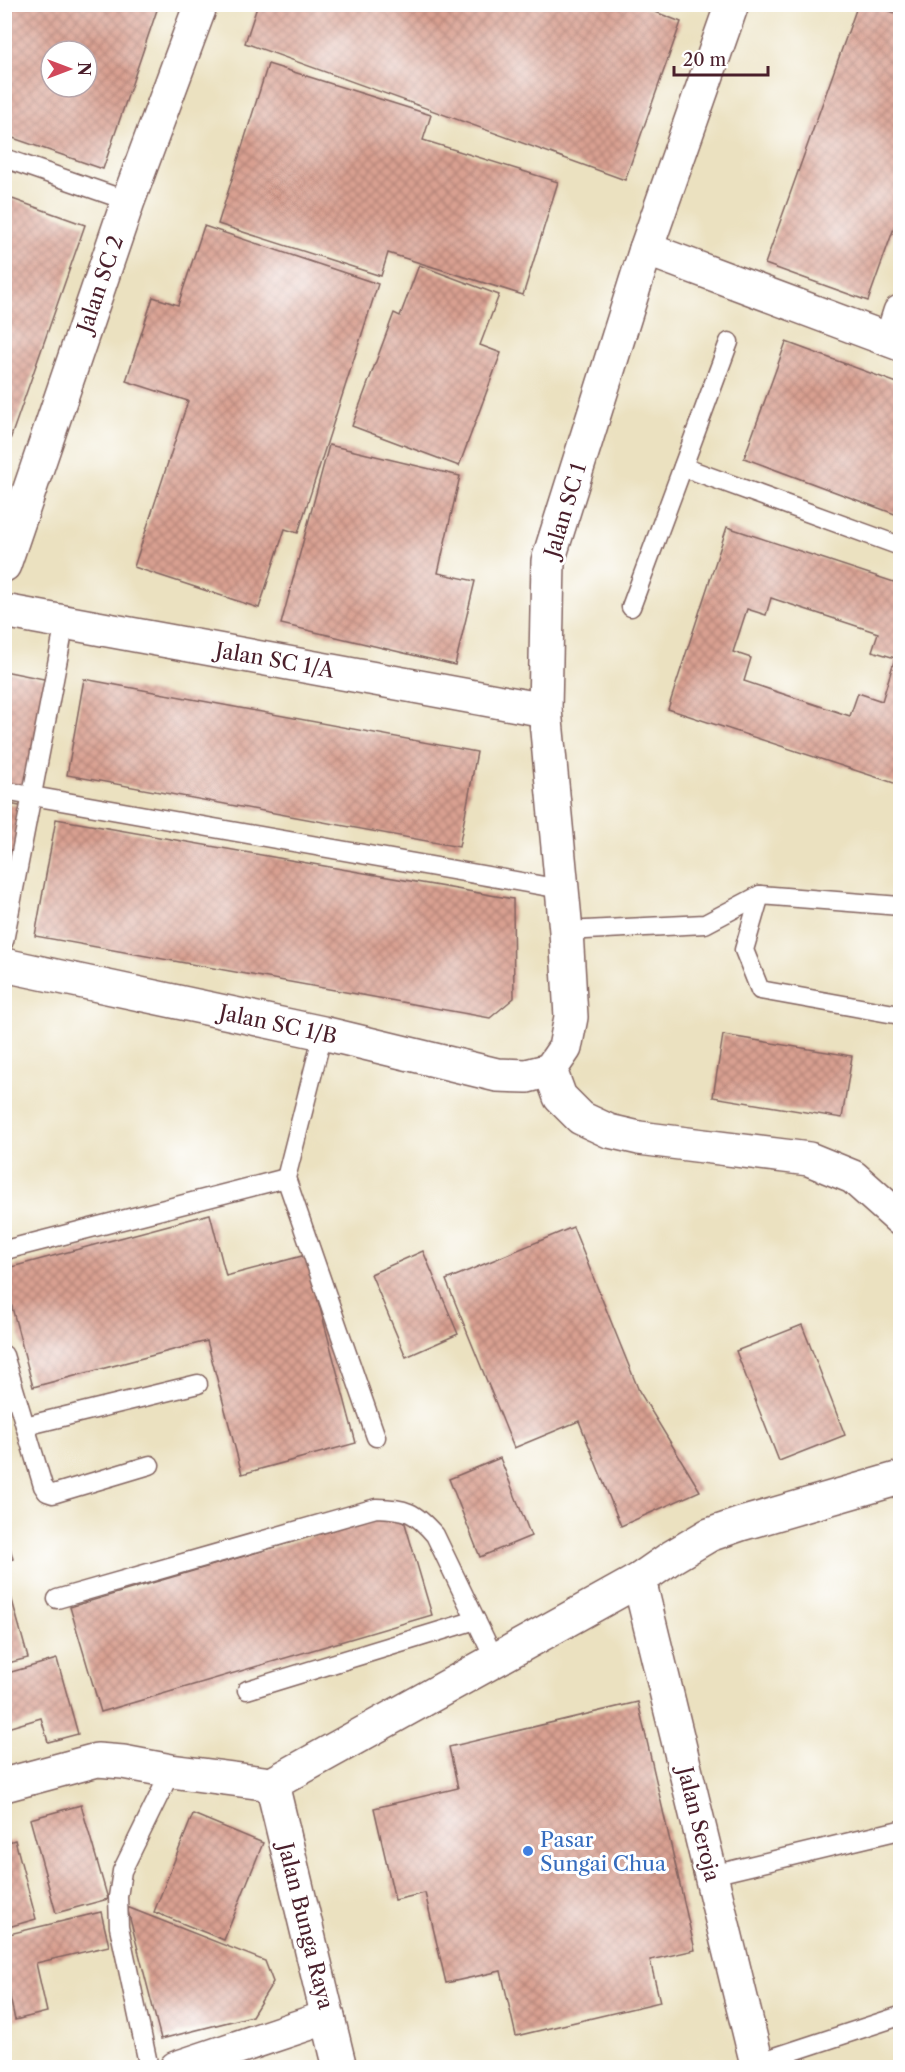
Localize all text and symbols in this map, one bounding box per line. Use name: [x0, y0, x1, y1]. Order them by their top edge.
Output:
north arrow: [39, 39, 99, 99]
scale bar: [674, 39, 768, 77]
text: 20 m: [683, 49, 727, 71]
text: N: [74, 62, 94, 76]
street label: Jalan SC 2: [71, 232, 128, 339]
street label: Jalan SC 1: [538, 460, 591, 563]
street label: Jalan SC 1/A: [211, 637, 337, 683]
street label: Jalan SC 1/B: [214, 999, 339, 1049]
street label: Jalan Seroja: [672, 1761, 726, 1885]
place label: Pasar Sungai Chua: [540, 1827, 667, 1876]
street label: Jalan Bunga Raya: [273, 1837, 339, 2013]
marker: Pasar Sungai Chua: [521, 1844, 535, 1858]

